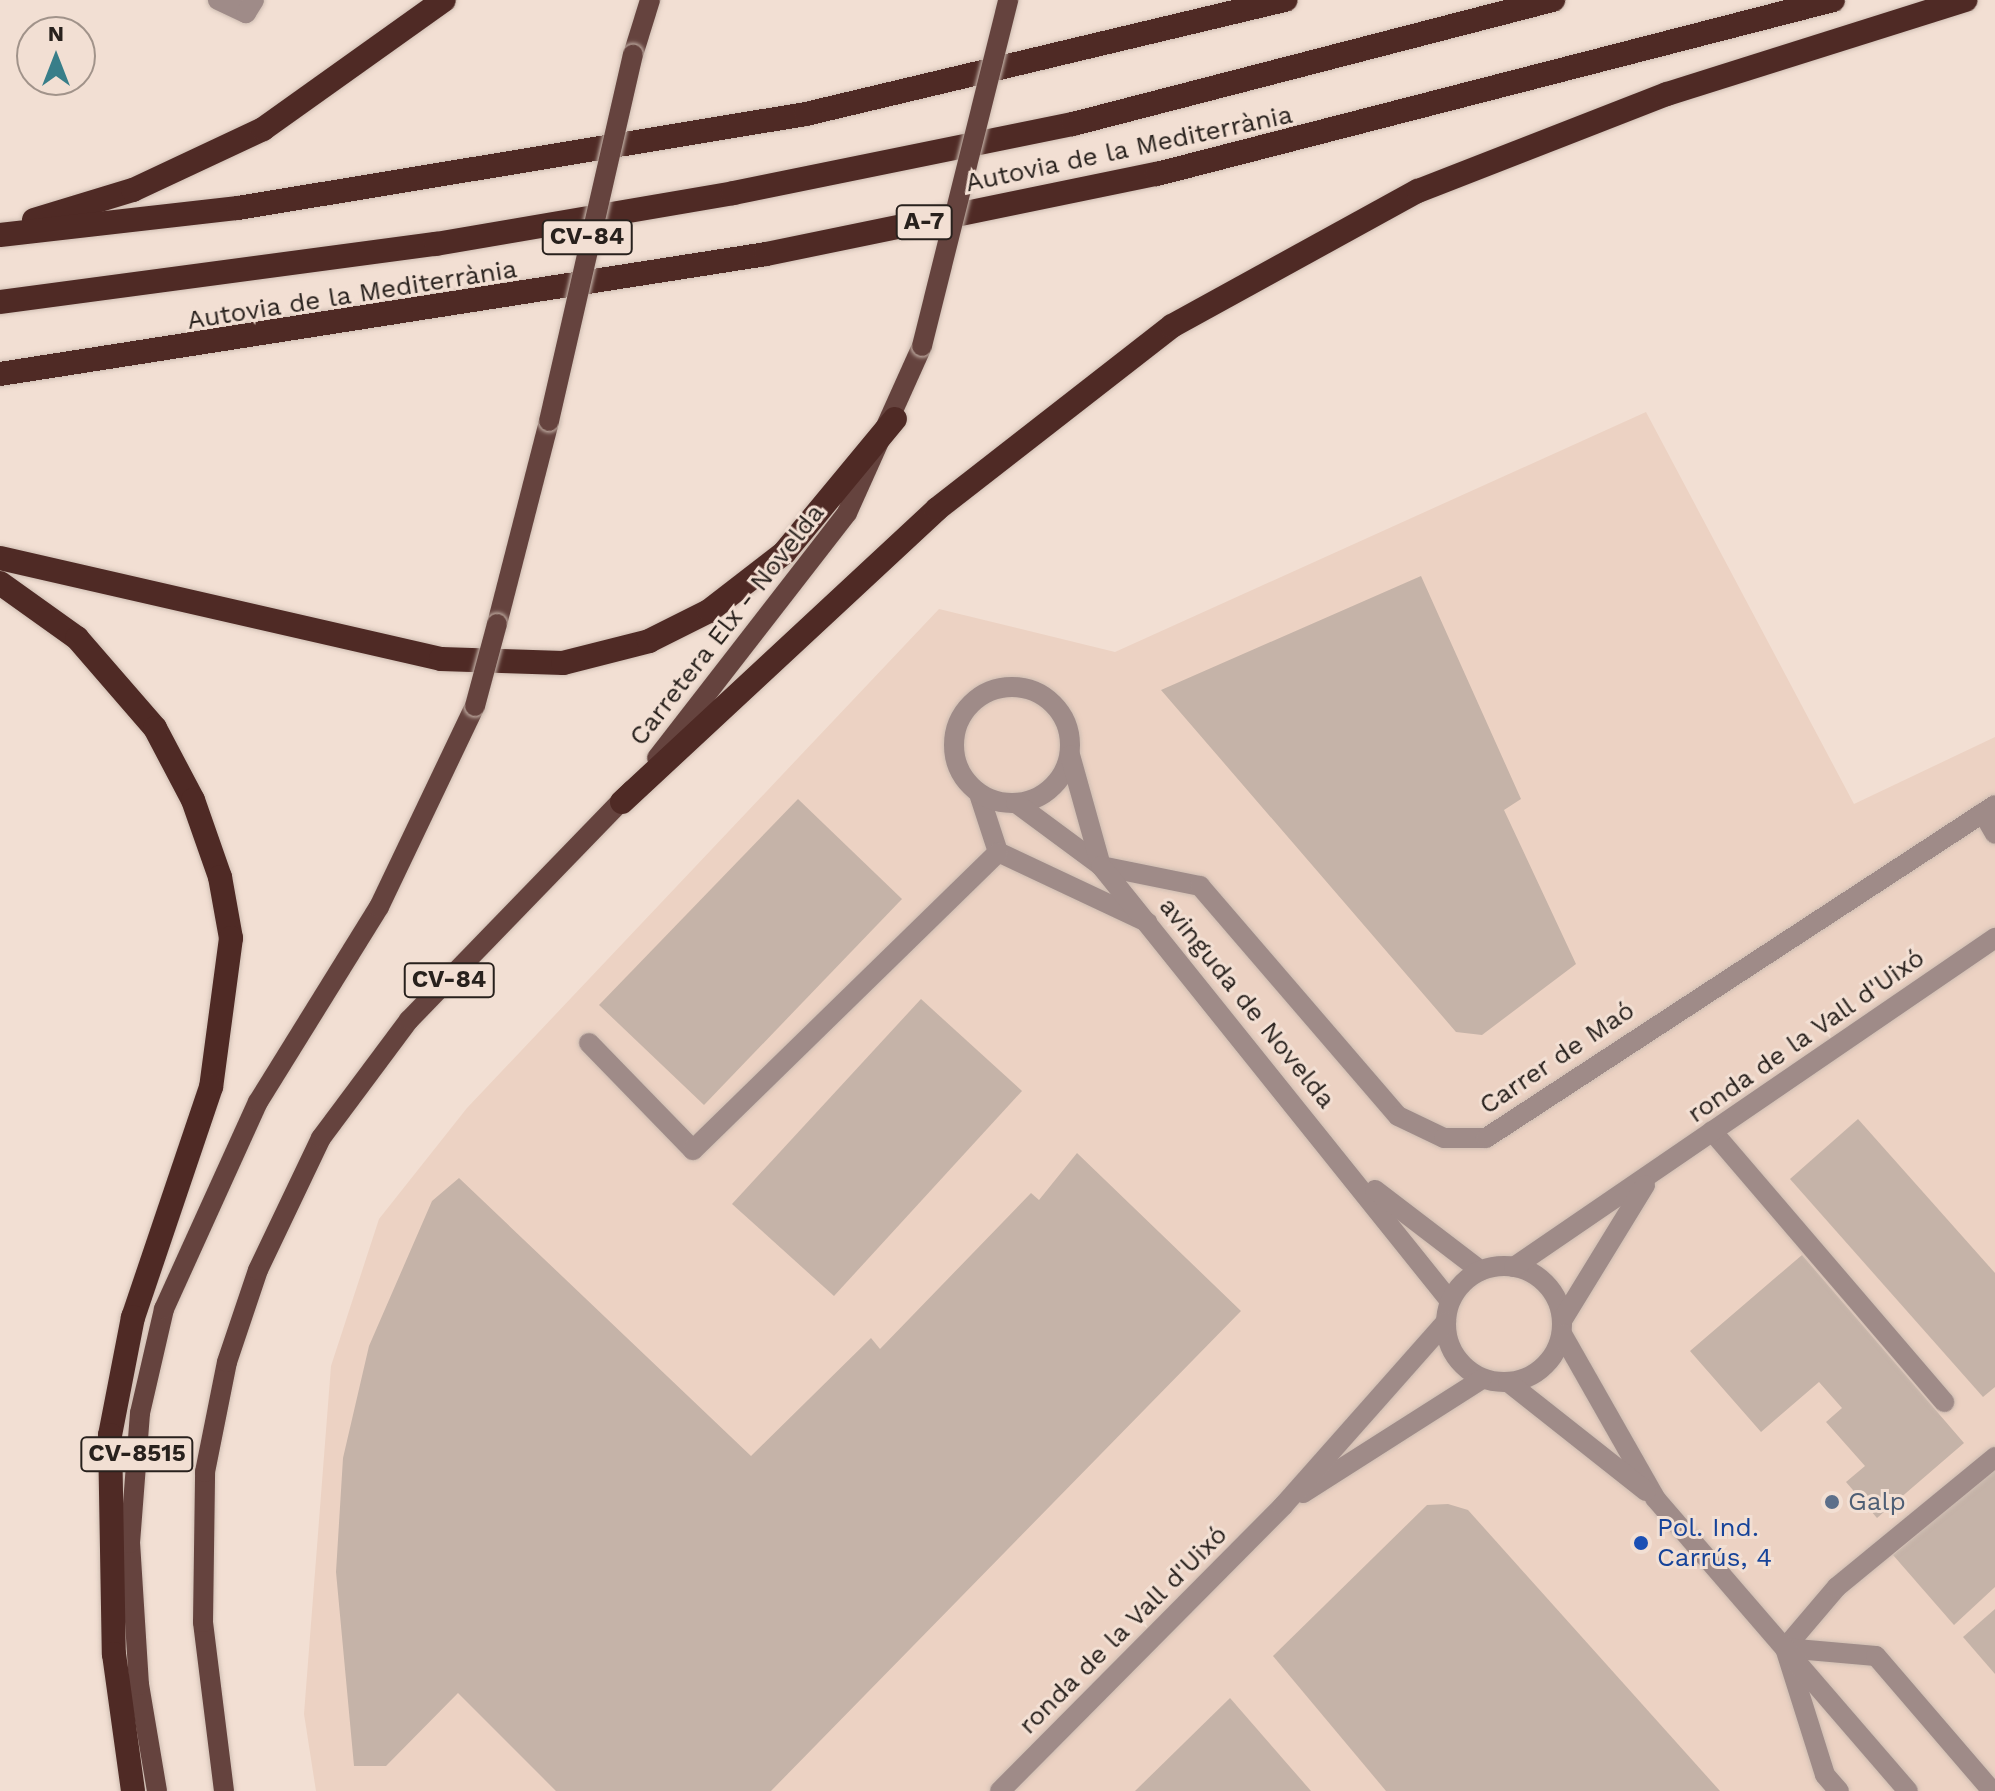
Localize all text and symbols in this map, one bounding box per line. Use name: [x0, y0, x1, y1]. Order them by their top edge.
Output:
north arrow: [16, 16, 96, 96]
text: N: [48, 21, 64, 46]
street label: Autovia de la Mediterrània: [962, 99, 1296, 199]
road number: A-7: [894, 202, 954, 242]
road number: CV-84: [541, 217, 633, 257]
street label: Autovia de la Mediterrània: [184, 253, 520, 337]
street label: Carretera Elx - Novelda: [623, 498, 831, 752]
street label: avinguda de Novelda: [1152, 891, 1342, 1115]
street label: ronda de la Vall d'Uixó: [1680, 942, 1932, 1130]
road number: CV-84: [403, 960, 495, 1000]
street label: Carrer de Maó: [1474, 995, 1640, 1121]
road number: CV-8515: [79, 1434, 195, 1474]
place label: Galp: [1848, 1486, 1906, 1518]
marker: Galp: [1823, 1493, 1841, 1511]
place label: Pol. Ind. Carrús, 4: [1657, 1512, 1772, 1574]
street label: ronda de la Vall d'Uixó: [1011, 1518, 1235, 1742]
marker: Pol. Ind. Carrús, 4: [1632, 1534, 1650, 1552]

